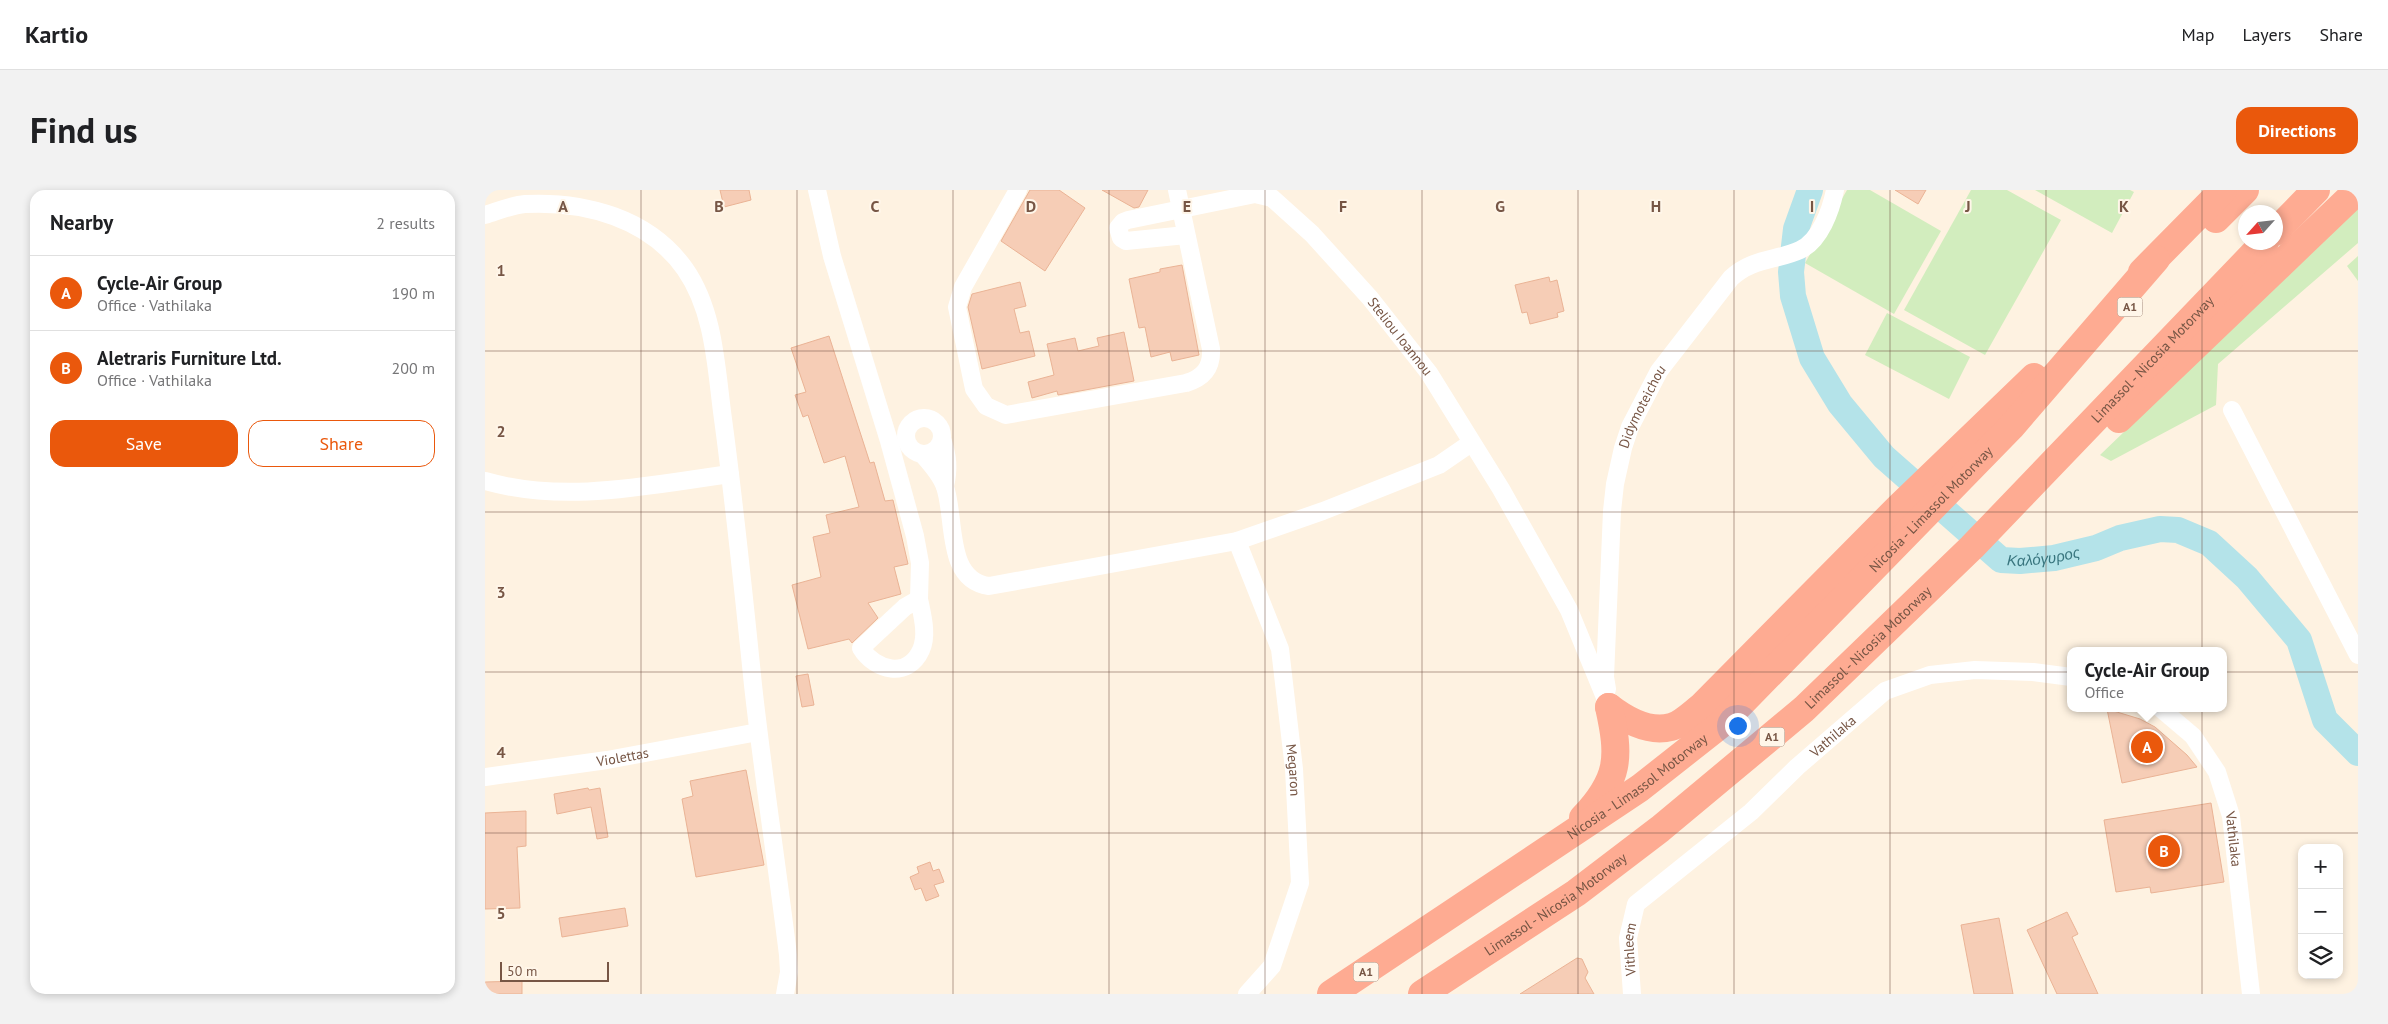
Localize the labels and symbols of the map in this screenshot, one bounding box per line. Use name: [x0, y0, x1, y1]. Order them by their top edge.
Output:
text: A: [558, 196, 568, 216]
text: B: [714, 196, 724, 216]
text: C: [871, 196, 880, 216]
text: D: [1026, 196, 1036, 216]
text: E: [1183, 196, 1191, 216]
text: F: [1339, 196, 1347, 216]
text: G: [1495, 196, 1505, 216]
text: H: [1651, 196, 1661, 216]
text: I: [1810, 196, 1814, 216]
text: J: [1964, 196, 1971, 216]
text: K: [2119, 196, 2129, 216]
north arrow: [2238, 205, 2283, 250]
text: 1: [496, 260, 506, 280]
street label: Limassol - Nicosia Motorway: [2087, 292, 2218, 427]
street label: Steliou Ioannou: [1364, 294, 1437, 379]
road number: A1: [2117, 298, 2143, 316]
street label: Didymoteichou: [1615, 361, 1670, 450]
text: 2: [496, 421, 506, 441]
street label: Nicosia - Limassol Motorway: [1865, 442, 1997, 576]
water label: Καλόγυρος: [2006, 542, 2082, 570]
text: 3: [496, 582, 506, 602]
street label: Limassol - Nicosia Motorway: [1801, 582, 1935, 713]
street label: Vathilaka: [1805, 711, 1860, 762]
your location: [1725, 713, 1751, 739]
road number: A1: [1759, 728, 1785, 746]
pin: A: [2131, 728, 2163, 766]
street label: Nicosia - Limassol Motorway: [1563, 729, 1711, 843]
text: 4: [496, 742, 506, 762]
street label: Violettas: [594, 743, 650, 771]
street label: Megaron: [1282, 743, 1304, 797]
street label: Vathilaka: [2221, 808, 2246, 868]
pin: B: [2148, 832, 2180, 870]
street label: Limassol - Nicosia Motorway: [1481, 848, 1631, 960]
text: 5: [496, 903, 506, 923]
street label: Vithleem: [1619, 921, 1640, 978]
scale bar: [500, 959, 609, 982]
road number: A1: [1353, 962, 1379, 982]

